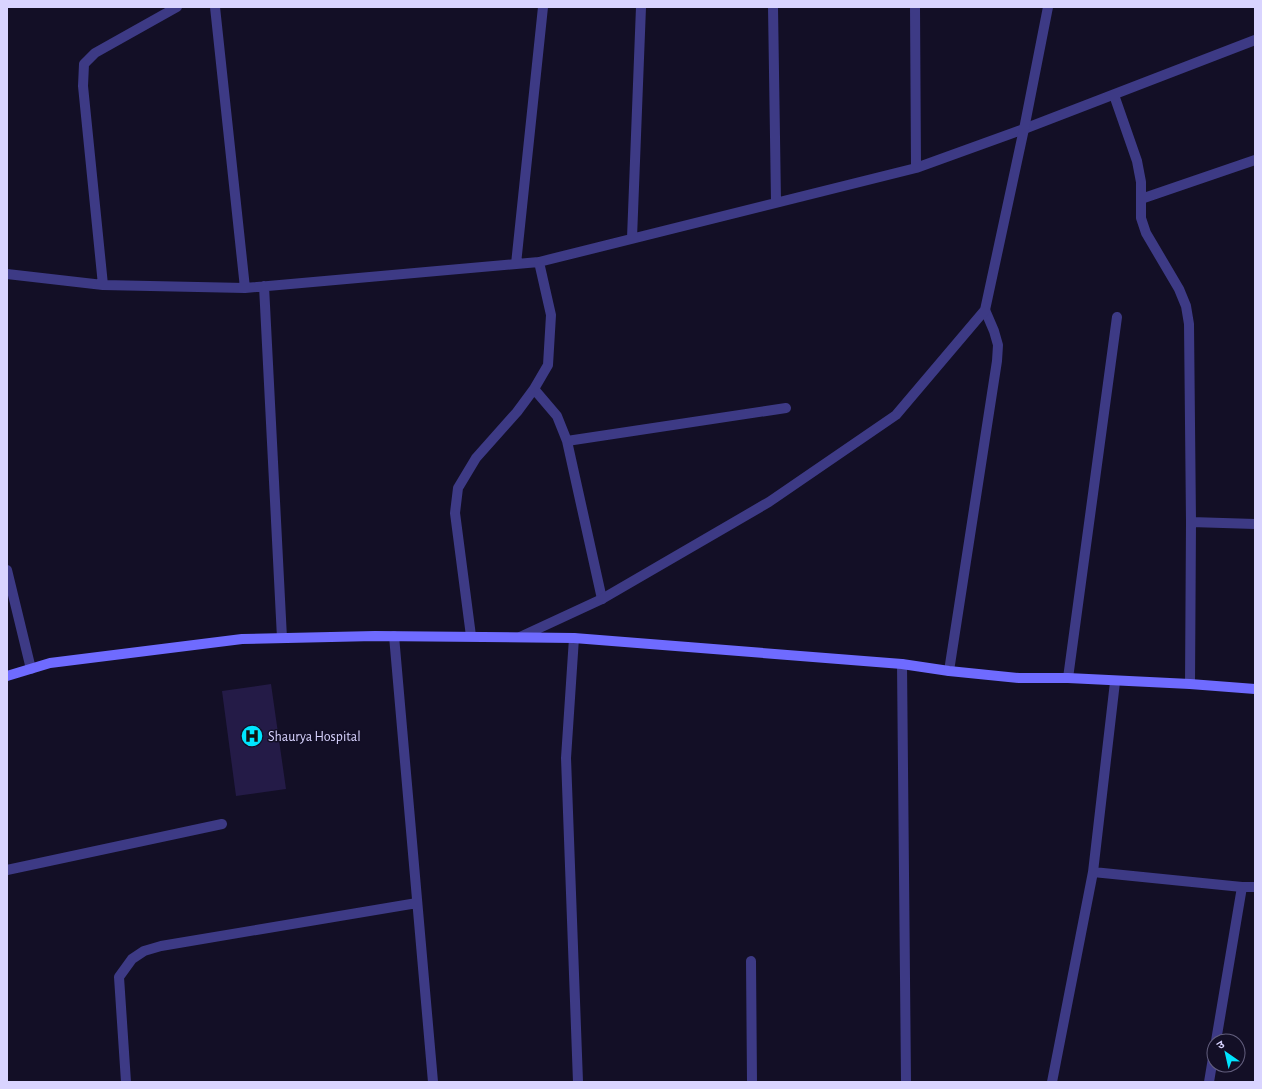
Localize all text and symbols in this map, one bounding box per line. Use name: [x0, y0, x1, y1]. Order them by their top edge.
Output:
hospital icon: Shaurya Hospital: [239, 723, 265, 749]
place label: Shaurya Hospital: [268, 730, 361, 744]
north arrow: [1206, 1033, 1246, 1073]
text: उ: [1215, 1038, 1227, 1051]

